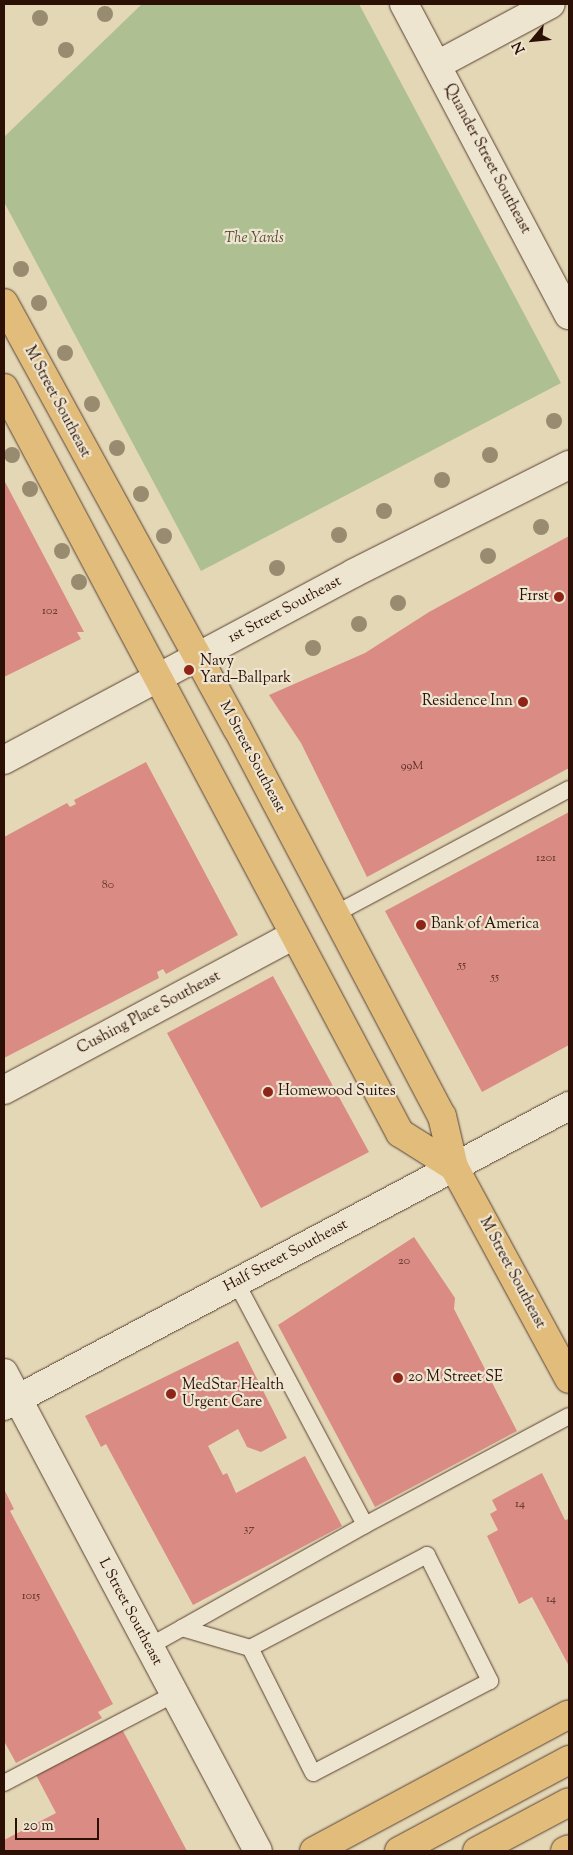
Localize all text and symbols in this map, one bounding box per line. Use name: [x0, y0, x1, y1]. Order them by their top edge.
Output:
north arrow: [508, 15, 558, 65]
text: N: [508, 37, 531, 57]
street label: Quander Street Southeast: [440, 81, 534, 237]
park label: The Yards: [224, 230, 284, 248]
street label: M Street Southeast: [20, 343, 94, 461]
street label: 1st Street Southeast: [225, 573, 345, 647]
place label: F1rst: [519, 588, 549, 606]
marker: F1rst: [553, 591, 565, 603]
house number: 102: [42, 605, 58, 619]
place label: Navy Yard–Ballpark: [200, 652, 291, 687]
marker: Navy Yard–Ballpark: [182, 663, 196, 677]
place label: Residence Inn: [422, 693, 513, 711]
marker: Residence Inn: [517, 696, 529, 708]
street label: M Street Southeast: [215, 698, 289, 816]
house number: 99M: [401, 760, 423, 774]
house number: 1201: [536, 852, 556, 866]
house number: 80: [102, 879, 114, 893]
place label: Bank of America: [431, 916, 539, 934]
marker: Bank of America: [415, 919, 427, 931]
house number: 55: [458, 959, 466, 973]
street label: Cushing Place Southeast: [74, 968, 224, 1058]
house number: 55: [491, 971, 499, 985]
place label: Homewood Suites: [278, 1083, 396, 1101]
marker: Homewood Suites: [262, 1086, 274, 1098]
street label: M Street Southeast: [475, 1214, 549, 1332]
street label: Half Street Southeast: [221, 1216, 351, 1296]
house number: 20: [398, 1255, 410, 1269]
place label: 20 M Street SE: [408, 1369, 503, 1387]
marker: 20 M Street SE: [392, 1372, 404, 1384]
place label: MedStar Health Urgent Care: [182, 1376, 284, 1411]
marker: MedStar Health Urgent Care: [164, 1387, 178, 1401]
house number: 14: [515, 1498, 525, 1512]
house number: 37: [244, 1523, 254, 1537]
street label: L Street Southeast: [94, 1555, 166, 1669]
house number: 1015: [22, 1590, 40, 1604]
house number: 14: [546, 1593, 556, 1607]
scale bar: [18, 1808, 101, 1840]
text: 20 m: [23, 1816, 54, 1837]

